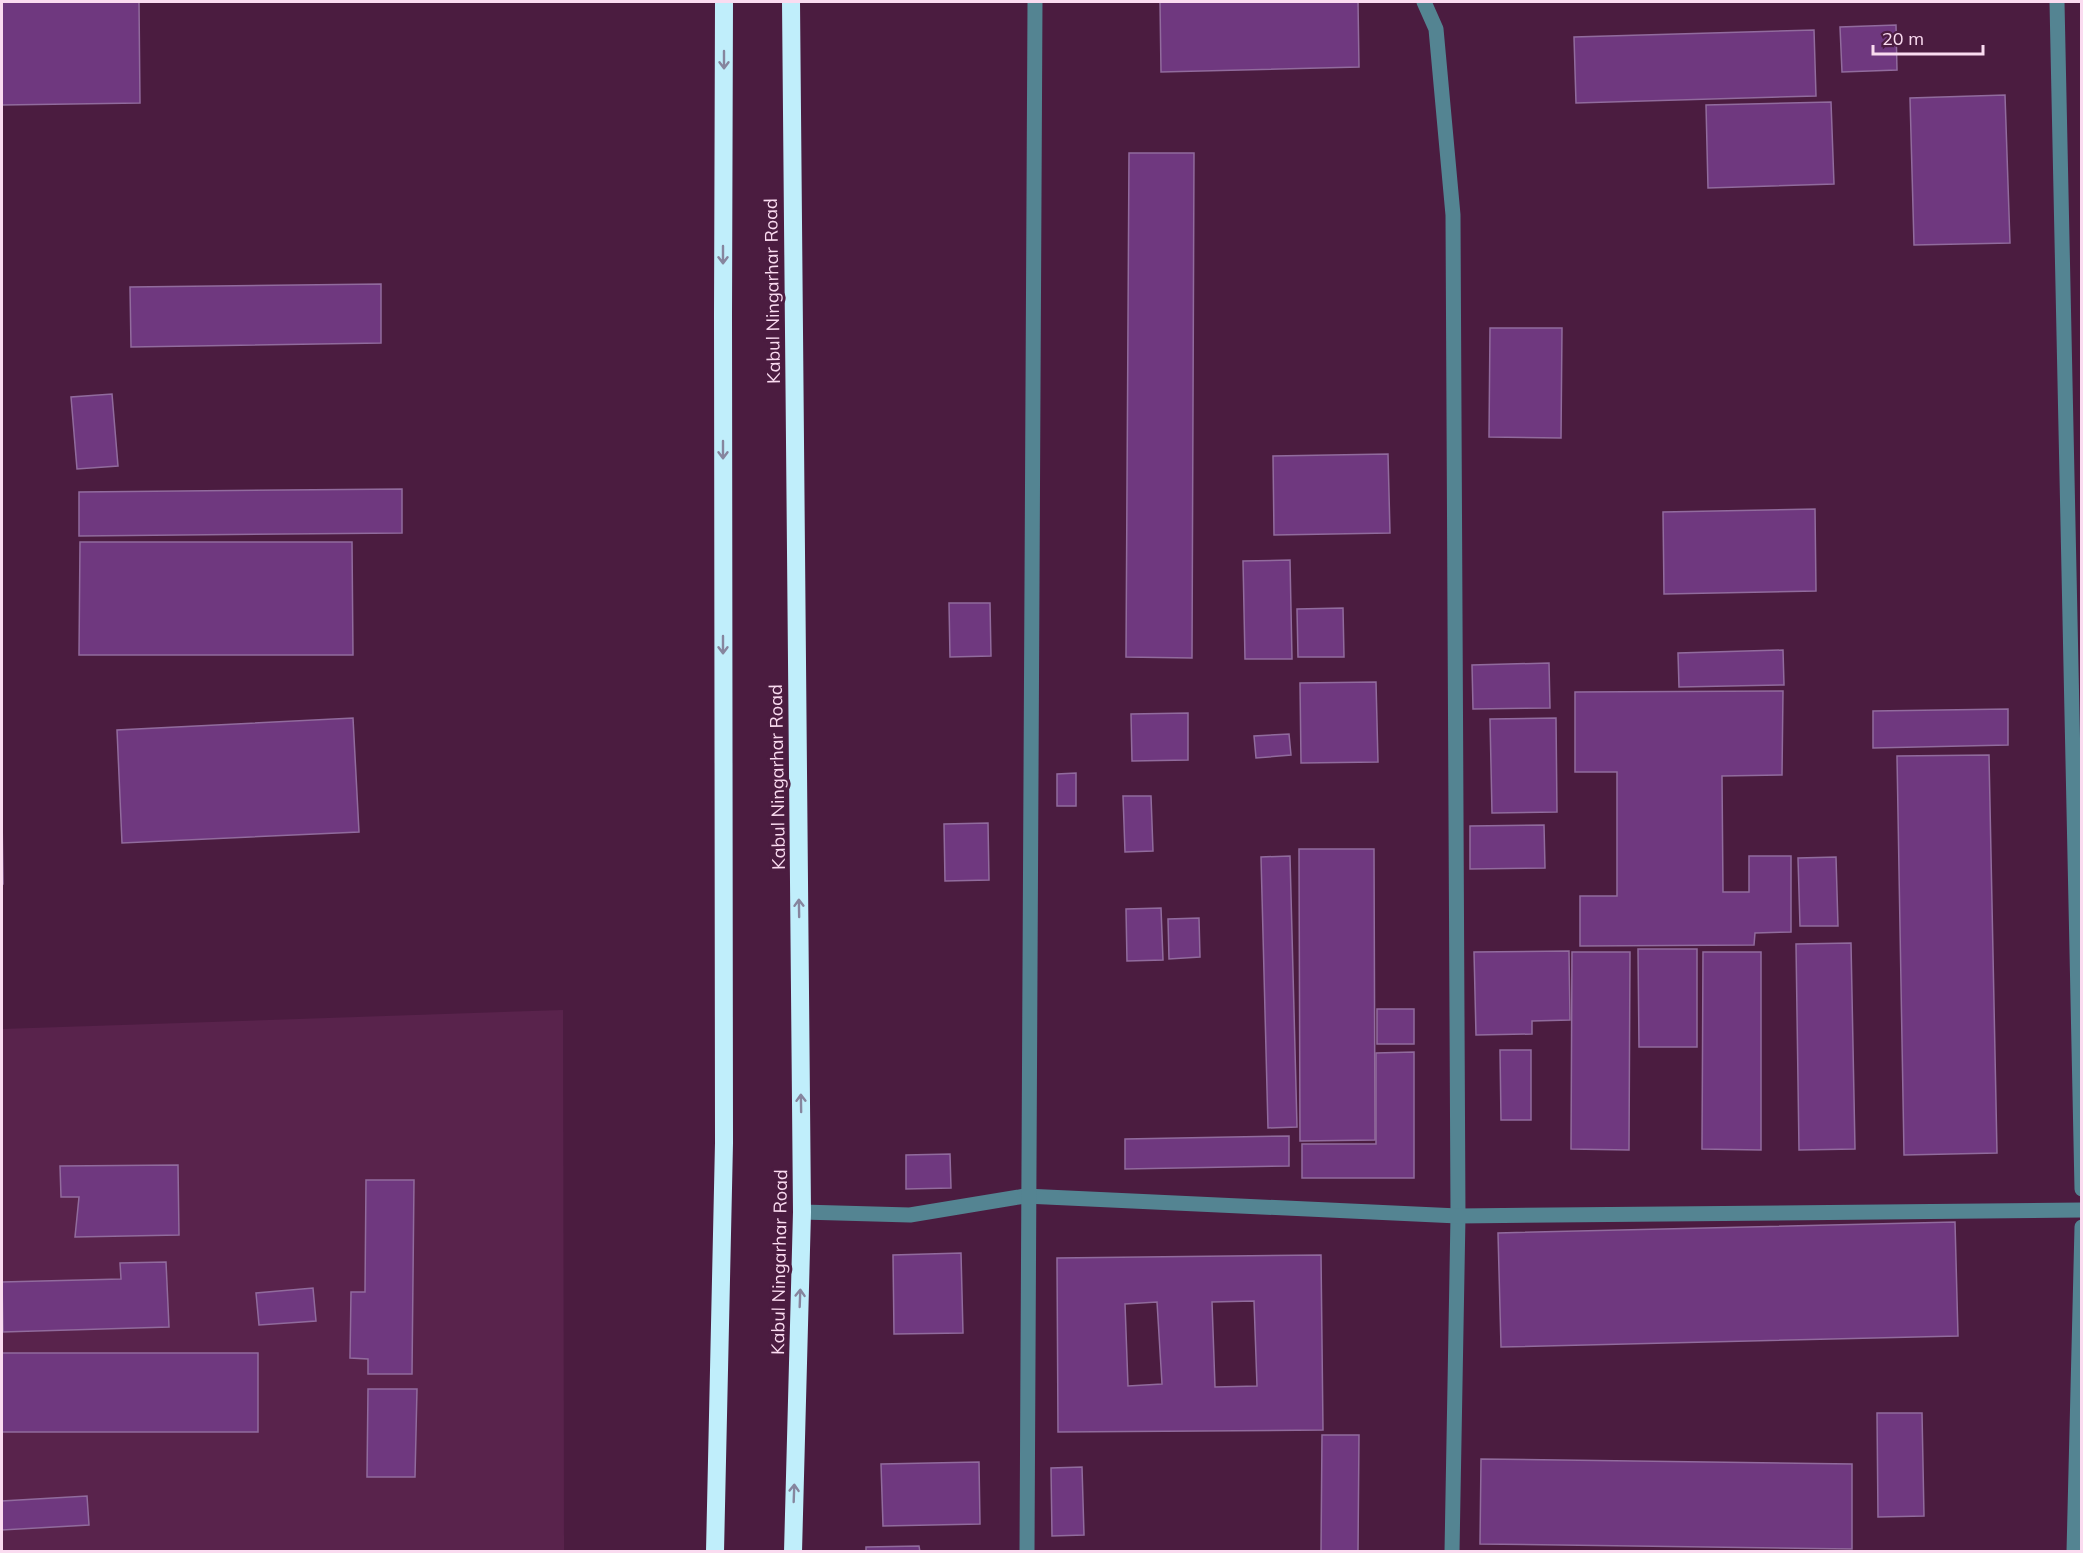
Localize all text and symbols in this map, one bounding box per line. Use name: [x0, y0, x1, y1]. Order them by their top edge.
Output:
scale bar: [1873, 18, 1982, 56]
text: 20 m: [1882, 27, 1924, 50]
one-way arrow: [718, 49, 730, 69]
street label: Kabul Ningarhar Road: [759, 198, 785, 384]
one-way arrow: [717, 244, 729, 264]
one-way arrow: [717, 439, 729, 459]
one-way arrow: [717, 634, 729, 654]
street label: Kabul Ningarhar Road: [764, 684, 790, 870]
one-way arrow: [793, 899, 805, 919]
one-way arrow: [795, 1094, 807, 1114]
street label: Kabul Ningarhar Road: [766, 1169, 792, 1355]
one-way arrow: [794, 1289, 805, 1309]
one-way arrow: [788, 1484, 800, 1504]

